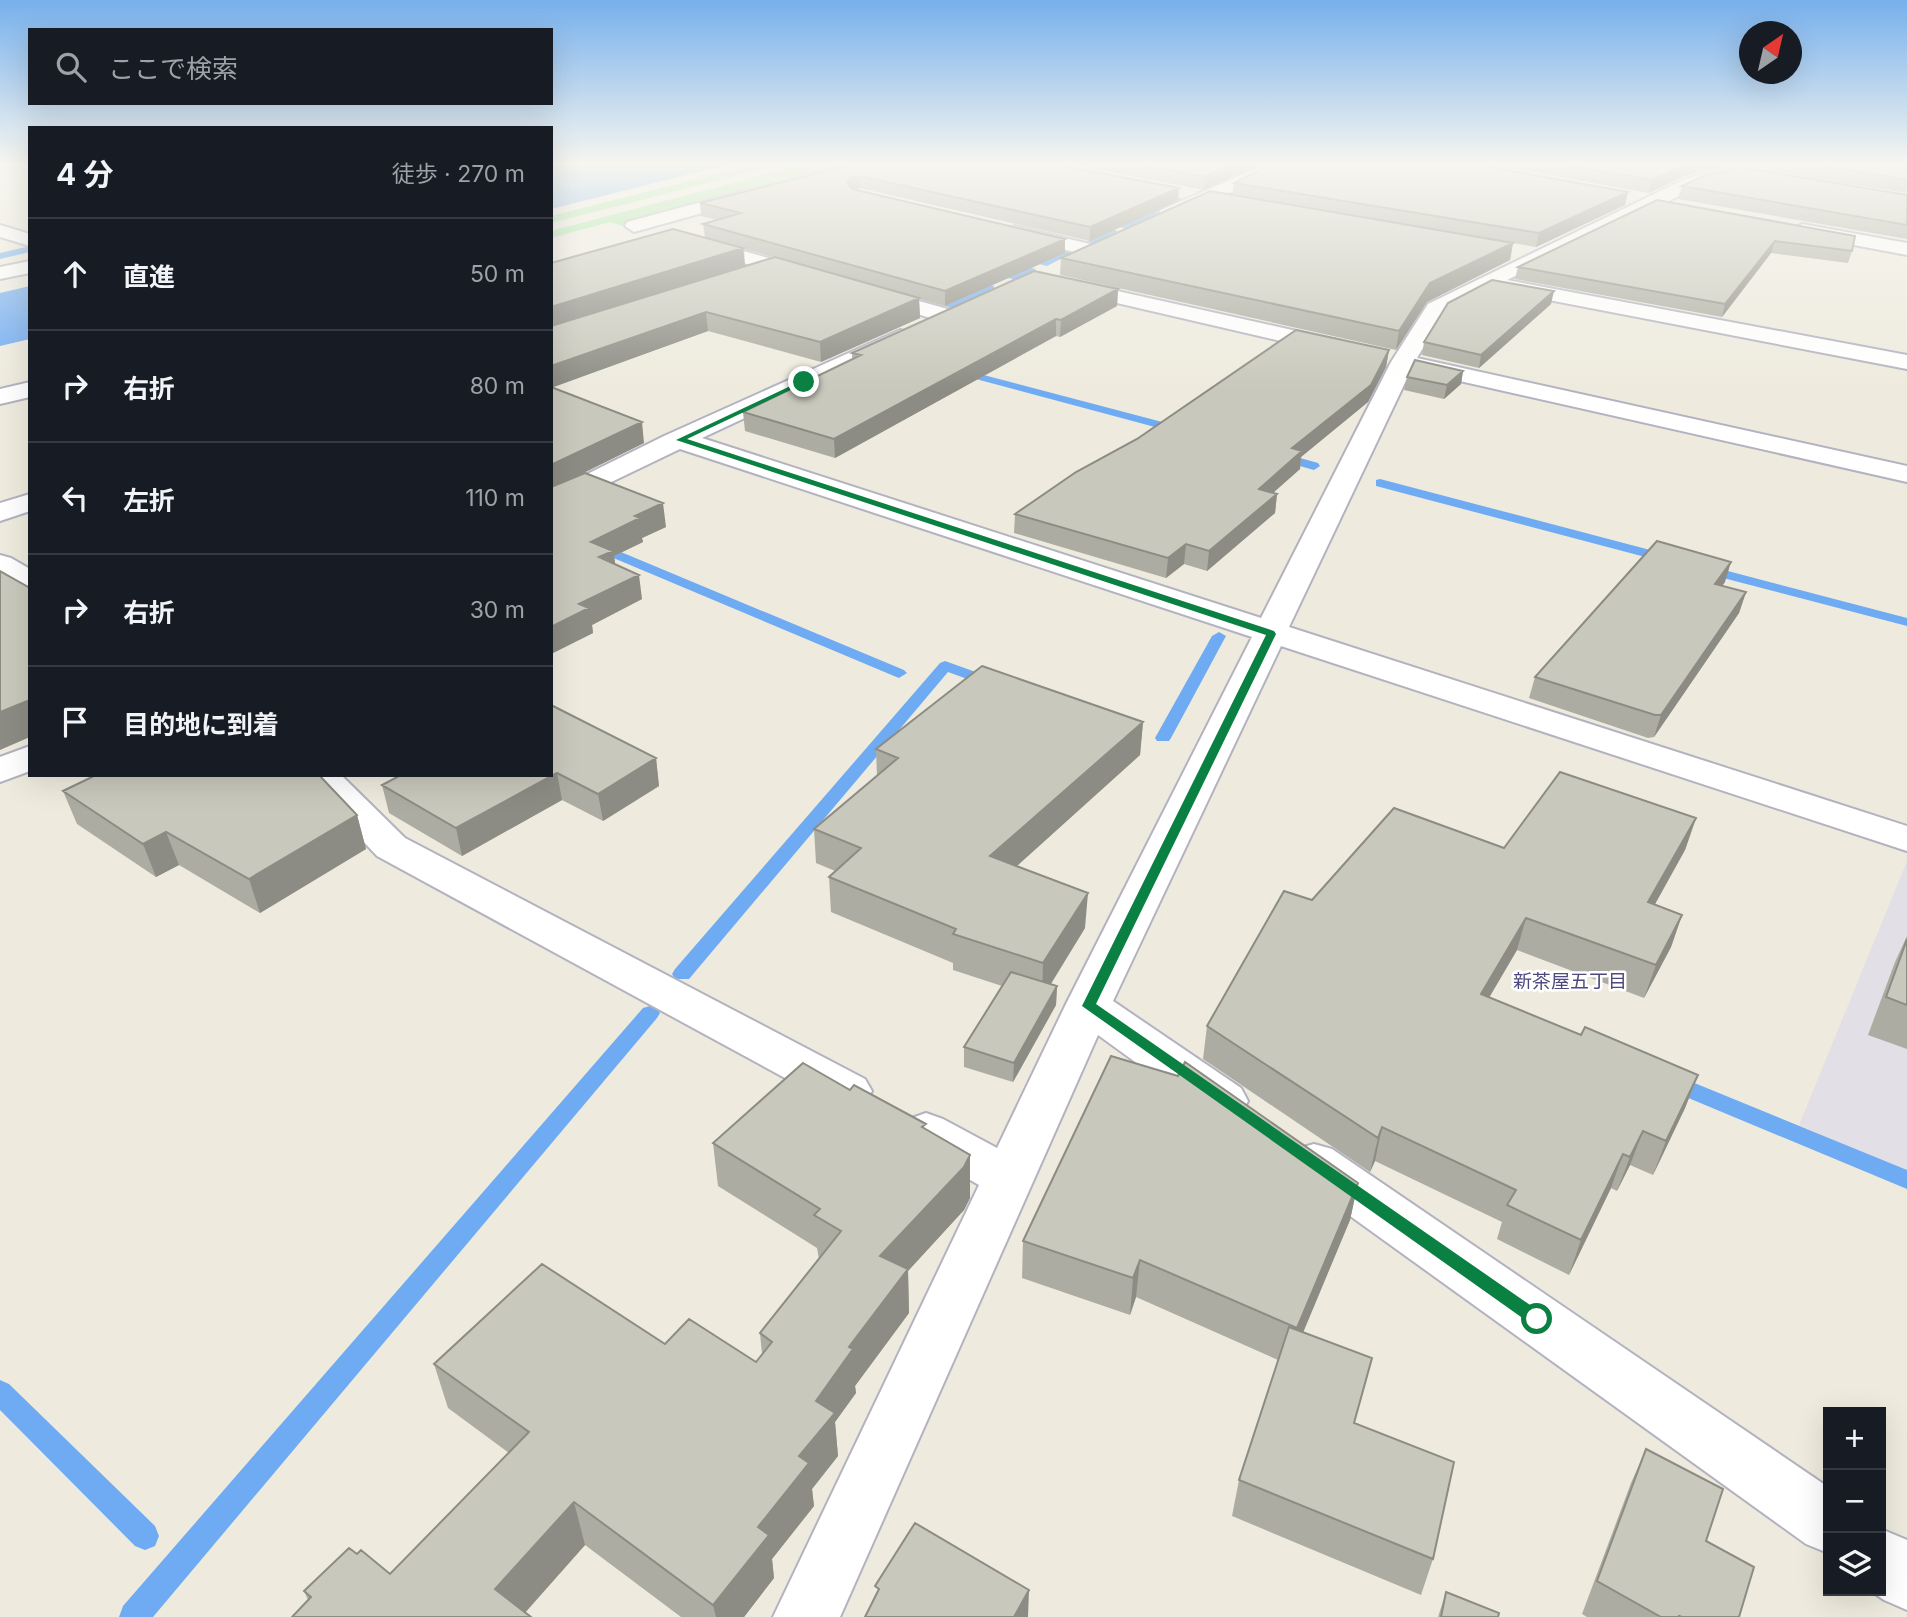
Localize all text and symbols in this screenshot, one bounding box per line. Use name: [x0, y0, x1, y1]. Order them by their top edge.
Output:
north arrow: [1739, 21, 1802, 84]
search box: [28, 28, 553, 105]
icon: search: [52, 48, 90, 86]
text: ここで検索: [108, 53, 238, 84]
text: 4 分: [56, 156, 113, 192]
text: 徒歩 · 270 m: [392, 160, 525, 188]
icon: ahead: [56, 255, 94, 293]
text: 50 m: [470, 260, 525, 288]
text: 直進: [123, 261, 175, 292]
route end: [788, 366, 819, 397]
icon: right: [56, 367, 94, 405]
text: 80 m: [470, 372, 525, 400]
text: 右折: [123, 373, 175, 404]
icon: left: [56, 479, 94, 517]
text: 110 m: [465, 484, 525, 512]
text: 左折: [123, 485, 175, 516]
icon: right: [56, 591, 94, 629]
text: 30 m: [470, 596, 525, 624]
text: 右折: [123, 597, 175, 628]
icon: arrive: [56, 703, 94, 741]
text: 目的地に到着: [123, 709, 279, 740]
district label: 新茶屋五丁目: [1513, 970, 1627, 993]
route start: [1521, 1303, 1552, 1334]
map controls: [1823, 1407, 1886, 1596]
button: +: [1823, 1407, 1886, 1470]
button: −: [1823, 1470, 1886, 1533]
button: layers: [1823, 1533, 1886, 1596]

